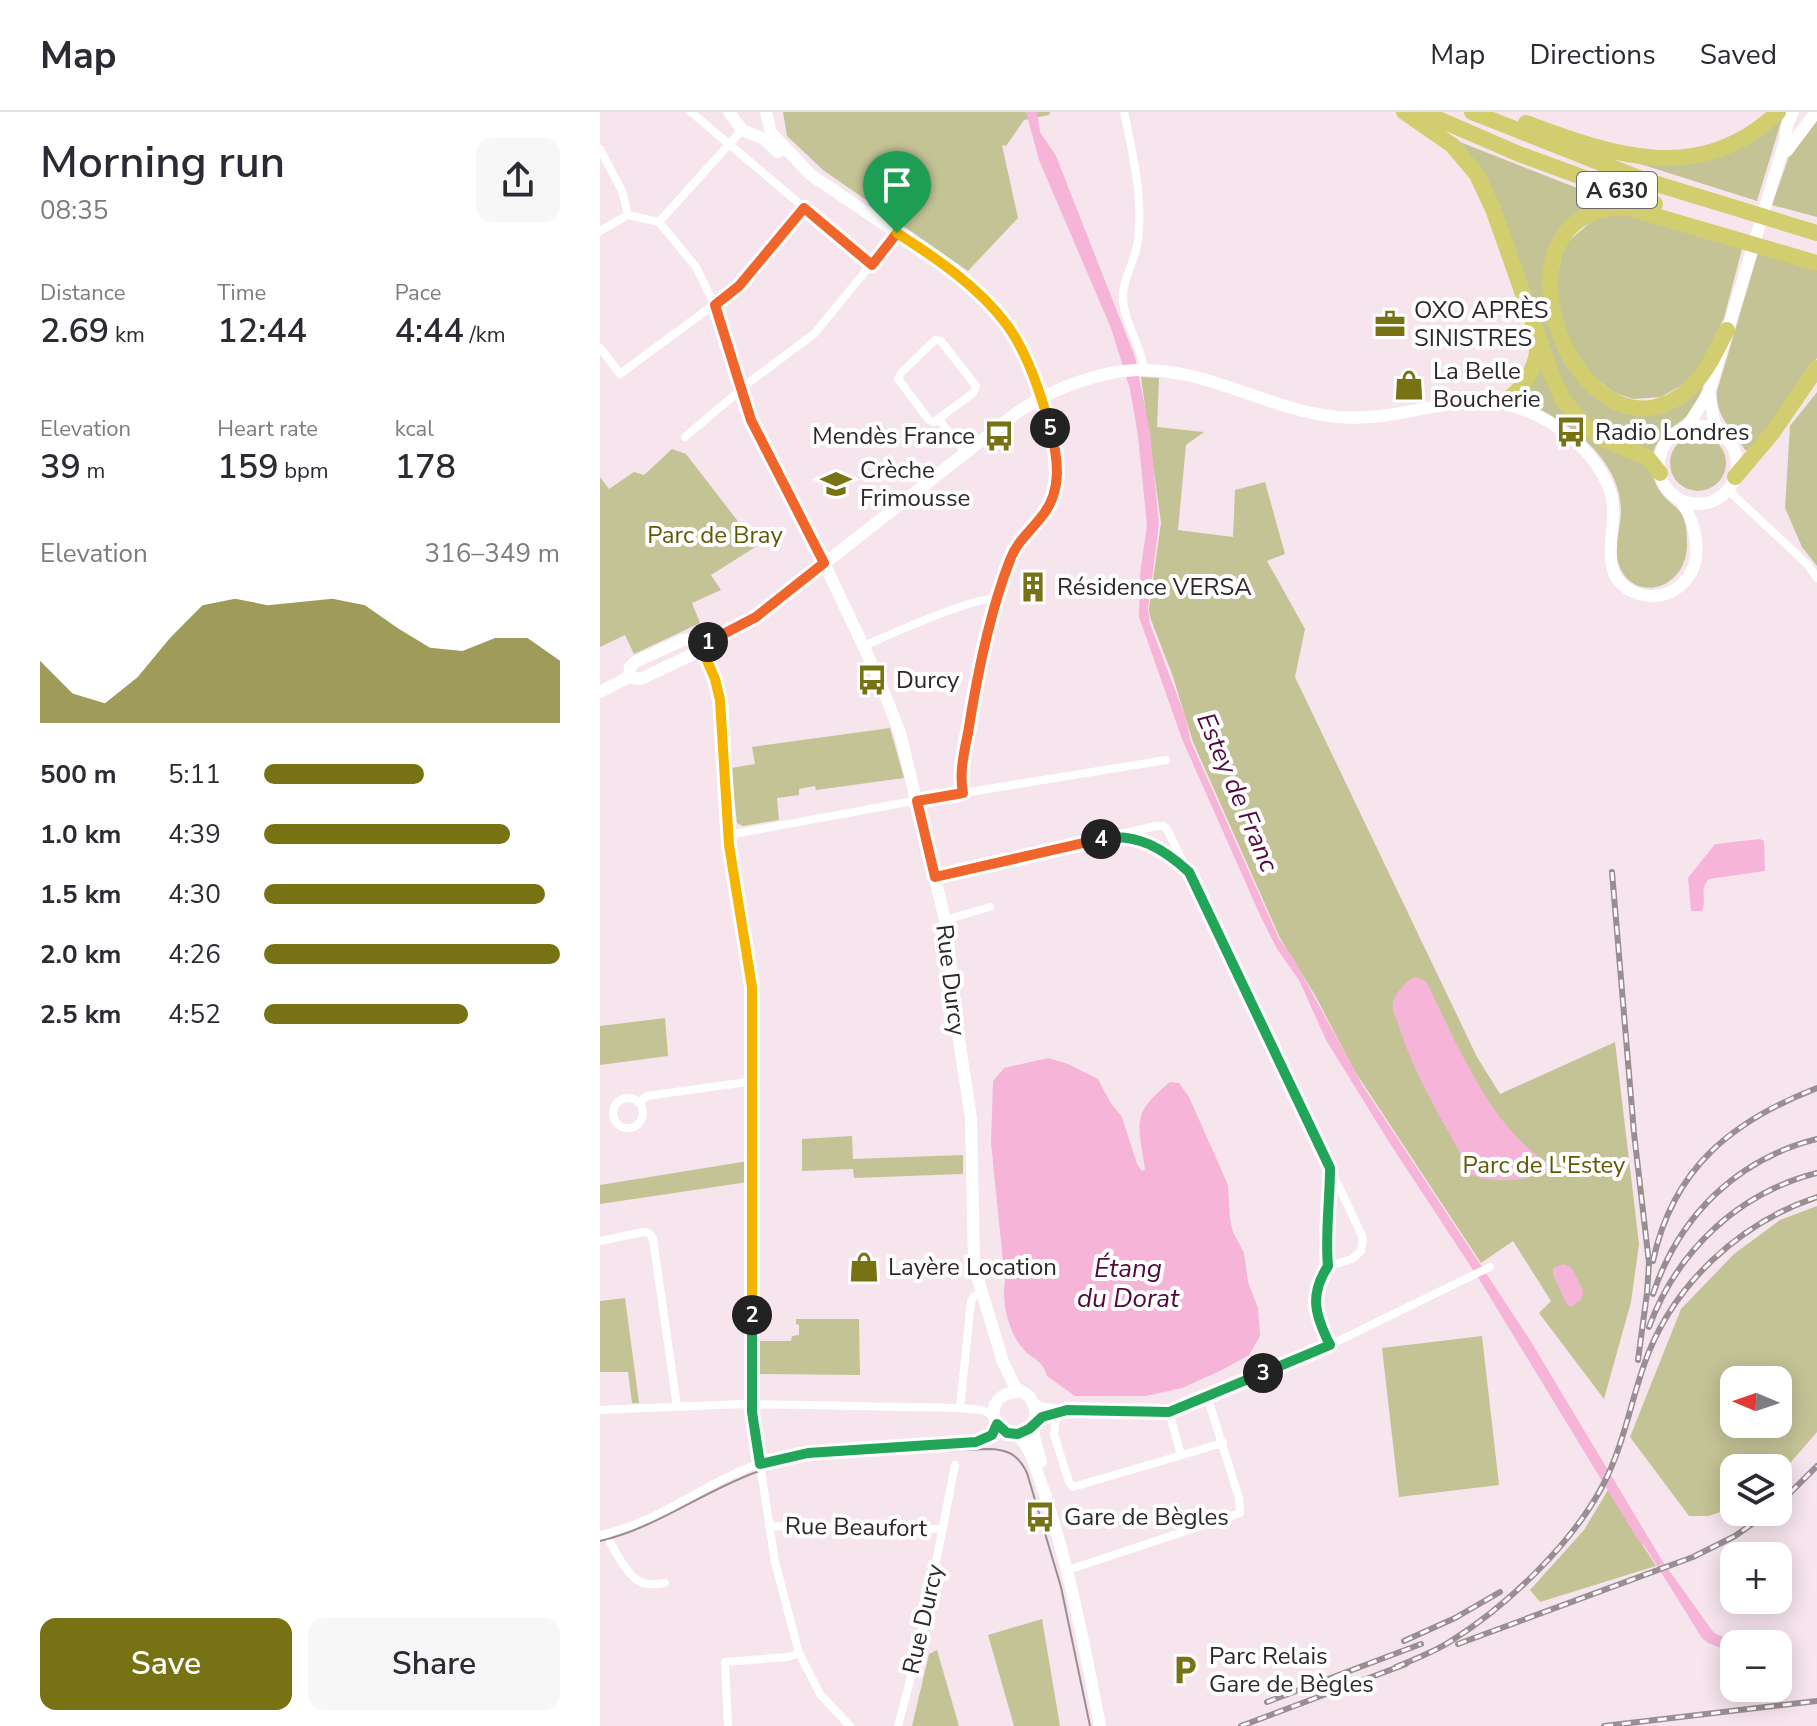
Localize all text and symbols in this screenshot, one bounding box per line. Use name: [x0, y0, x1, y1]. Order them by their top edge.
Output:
text: Map: [40, 30, 117, 81]
text: Map: [1430, 36, 1485, 74]
text: Directions: [1529, 36, 1656, 74]
text: Saved: [1700, 36, 1777, 74]
text: Morning run: [40, 133, 285, 193]
button: share: [476, 138, 560, 222]
pin: [863, 151, 931, 233]
icon: arrive: [875, 163, 919, 207]
road number: A 630: [1577, 172, 1657, 208]
text: 08:35: [40, 193, 108, 228]
text: Distance: [40, 278, 125, 308]
text: Time: [217, 278, 266, 308]
text: Pace: [395, 278, 441, 308]
place label: OXO APRÈS SINISTRES: [1414, 294, 1549, 354]
office icon: OXO APRÈS SINISTRES: [1373, 307, 1407, 341]
text: 2.69: [40, 308, 109, 354]
text: 12:44: [217, 308, 307, 354]
text: 4:44: [395, 308, 464, 354]
text: km: [109, 320, 145, 350]
text: /km: [464, 320, 506, 350]
place label: La Belle Boucherie: [1433, 355, 1540, 415]
shop icon: La Belle Boucherie: [1392, 368, 1426, 402]
pin: 5: [1030, 408, 1070, 448]
text: 5: [1043, 413, 1057, 443]
text: Elevation: [40, 414, 131, 444]
text: Heart rate: [217, 414, 318, 444]
text: kcal: [395, 414, 434, 444]
bus stop icon: Radio Londres: [1554, 415, 1588, 449]
place label: Radio Londres: [1595, 416, 1749, 448]
bus stop icon: Mendès France: [982, 419, 1016, 453]
place label: Mendès France: [812, 420, 975, 452]
text: 39: [40, 444, 81, 490]
text: 159: [217, 444, 279, 490]
text: 178: [395, 444, 456, 490]
place label: Crèche Frimousse: [860, 454, 970, 514]
text: m: [81, 456, 105, 486]
text: bpm: [279, 456, 329, 486]
school or university icon: Crèche Frimousse: [819, 467, 853, 501]
park label: Parc de Bray: [647, 519, 783, 551]
text: Elevation: [40, 536, 148, 571]
text: 316–349 m: [424, 536, 560, 571]
building icon: Résidence VERSA: [1016, 570, 1050, 604]
place label: Résidence VERSA: [1057, 571, 1252, 603]
pin: 1: [688, 622, 728, 662]
text: 1: [701, 627, 715, 657]
bus stop icon: Durcy: [855, 663, 889, 697]
place label: Durcy: [896, 664, 960, 696]
water label: Estey de Franc: [1188, 707, 1287, 878]
text: 500 m: [40, 757, 117, 792]
text: 5:11: [168, 757, 221, 792]
text: 1.0 km: [40, 817, 121, 852]
text: 4:39: [168, 817, 221, 852]
pin: 4: [1081, 819, 1121, 859]
text: 4: [1094, 824, 1108, 854]
text: 1.5 km: [40, 877, 121, 912]
text: 4:30: [168, 877, 221, 912]
street label: Rue Durcy: [928, 923, 974, 1038]
text: 2.0 km: [40, 937, 121, 972]
text: 4:26: [168, 937, 221, 972]
text: 2.5 km: [40, 997, 121, 1032]
text: 4:52: [168, 997, 221, 1032]
park label: Parc de L'Estey: [1463, 1149, 1626, 1181]
shop icon: Layère Location: [847, 1250, 881, 1284]
place label: Layère Location: [888, 1251, 1057, 1283]
water label: Étang du Dorat: [1077, 1251, 1180, 1316]
pin: 2: [732, 1295, 772, 1335]
text: 2: [745, 1300, 759, 1330]
pin: 3: [1243, 1353, 1283, 1393]
text: 3: [1256, 1358, 1270, 1388]
north arrow: [1720, 1366, 1792, 1438]
map controls: [1720, 1366, 1792, 1702]
button: layers: [1720, 1454, 1792, 1526]
bus stop icon: Gare de Bègles: [1023, 1500, 1057, 1534]
place label: Gare de Bègles: [1064, 1501, 1229, 1533]
street label: Rue Beaufort: [785, 1510, 928, 1544]
button: +: [1720, 1542, 1792, 1614]
street label: Rue Durcy: [895, 1560, 951, 1677]
button: Save: [40, 1618, 292, 1710]
button: Share: [308, 1618, 560, 1710]
button: −: [1720, 1630, 1792, 1702]
place label: Parc Relais Gare de Bègles: [1209, 1640, 1374, 1700]
parking icon: Parc Relais Gare de Bègles: [1168, 1653, 1202, 1687]

